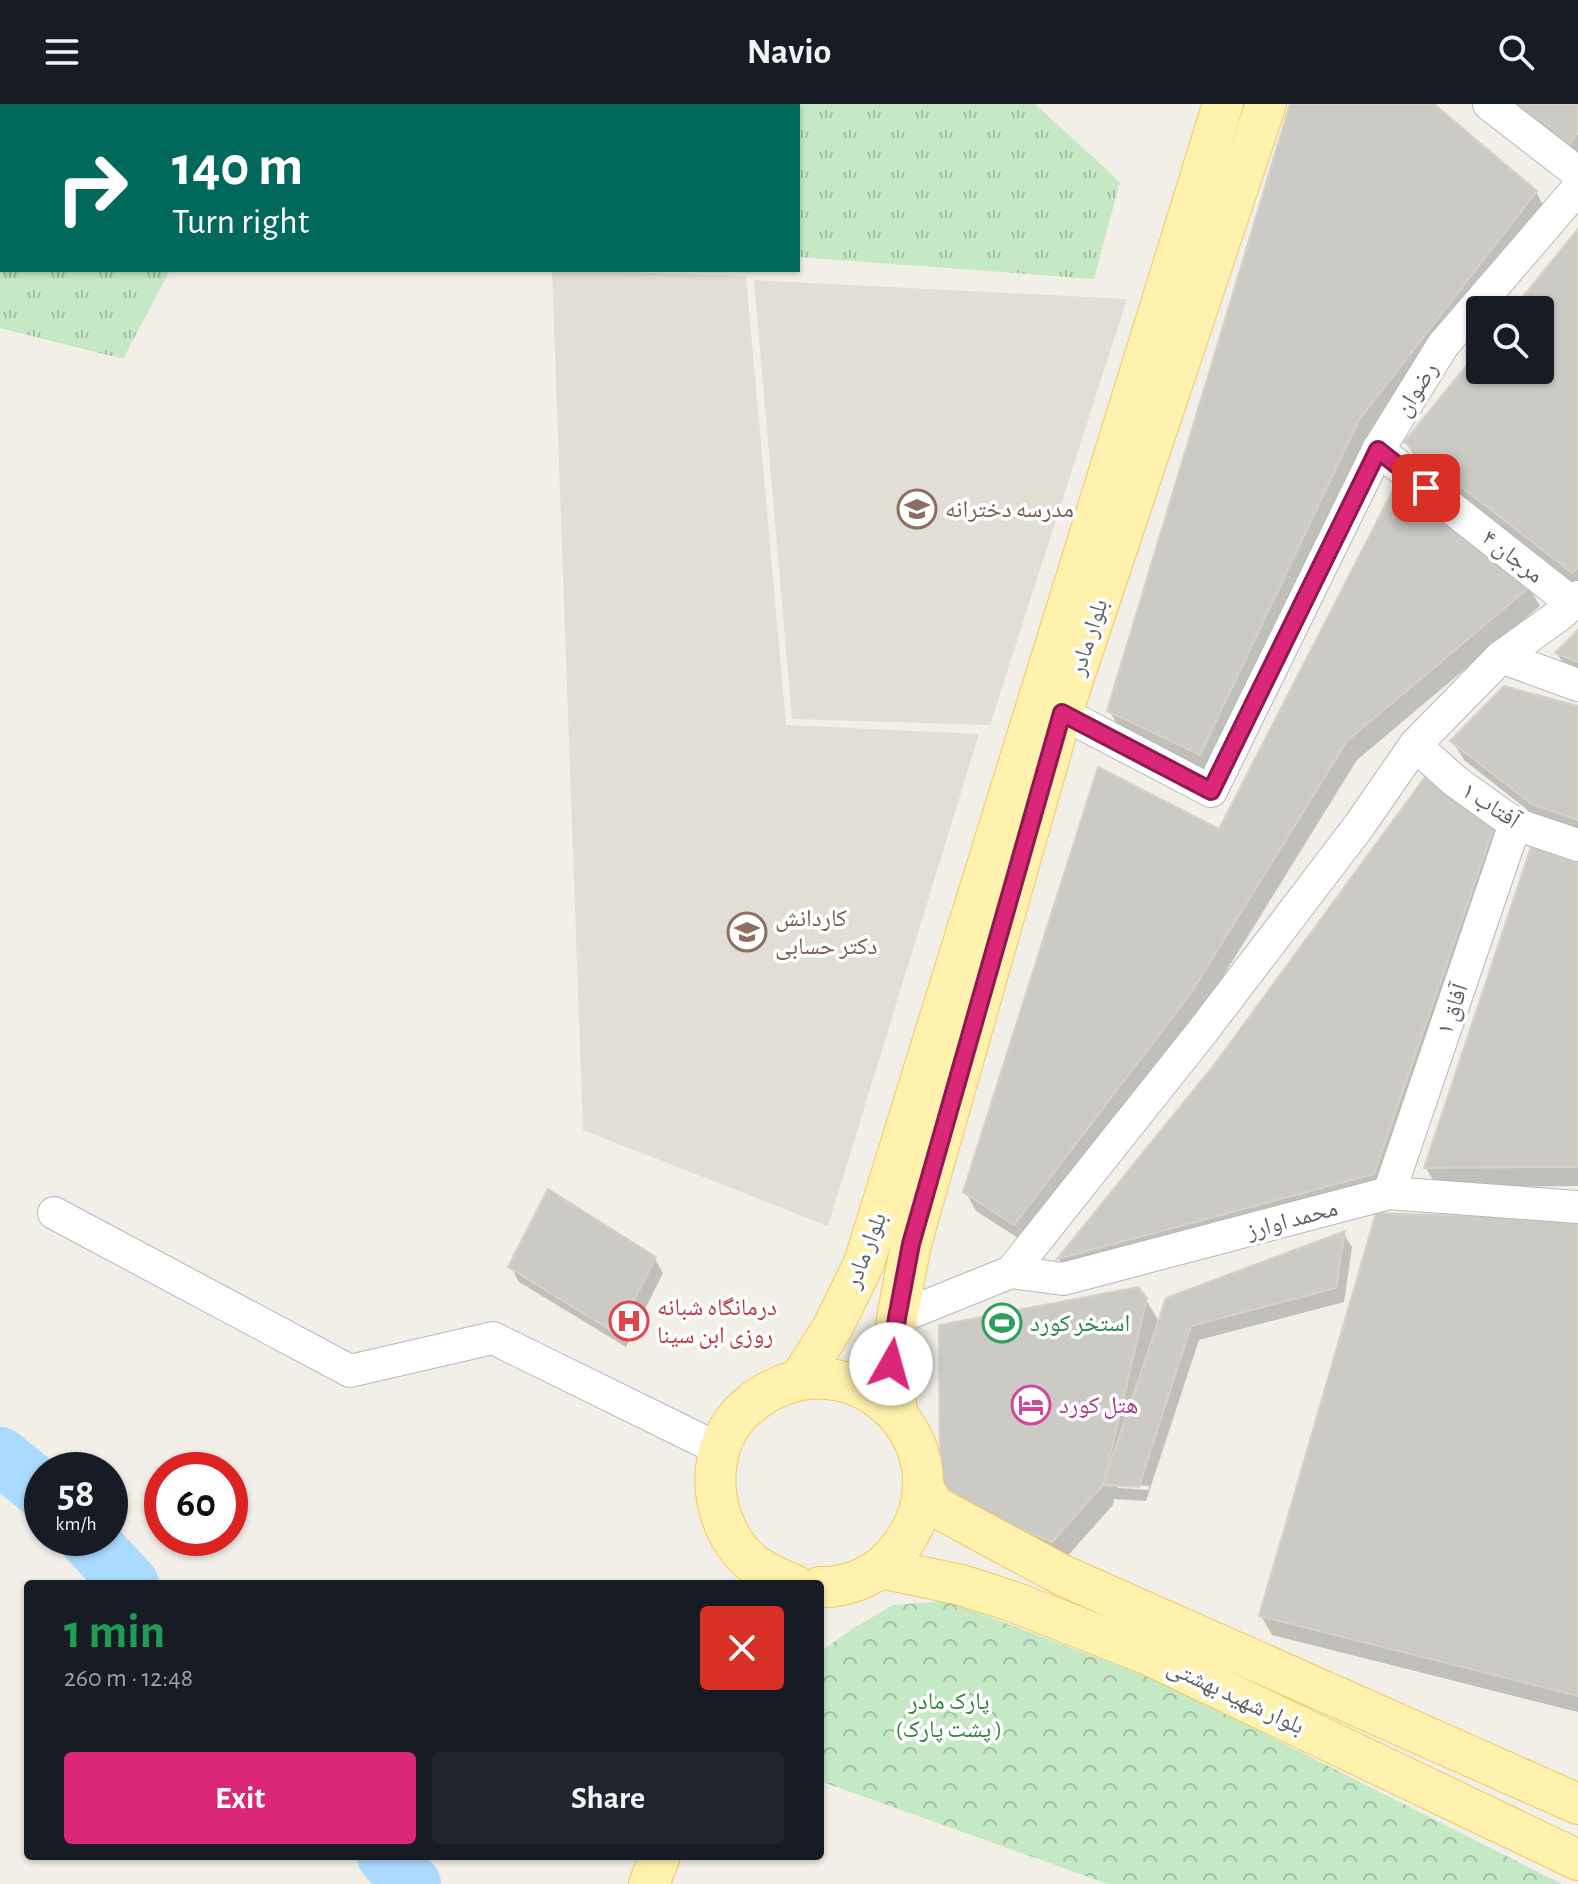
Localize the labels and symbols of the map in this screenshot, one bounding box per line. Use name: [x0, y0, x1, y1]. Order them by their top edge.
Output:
street label: رضوان: [1391, 358, 1444, 421]
pin: [1392, 454, 1460, 522]
school or university icon: مدرسه دخترانه: [896, 488, 938, 530]
place label: مدرسه دخترانه: [945, 498, 1074, 522]
street label: مرجان ۴: [1476, 526, 1548, 589]
street label: بلوار مادر: [1065, 596, 1113, 680]
street label: آفتاب ۱: [1457, 778, 1525, 834]
place label: کاردانش دکتر حسابی: [775, 907, 878, 960]
school or university icon: کاردانش دکتر حسابی: [726, 911, 768, 953]
street label: آفاق ۱: [1432, 980, 1474, 1038]
street label: محمد اوارز: [1243, 1196, 1340, 1244]
street label: بلوار مادر: [840, 1209, 892, 1293]
place label: درمانگاه شبانه روزی ابن سینا: [657, 1296, 777, 1349]
hospital icon: درمانگاه شبانه روزی ابن سینا: [608, 1300, 650, 1342]
sports icon: استخر کورد: [981, 1302, 1023, 1344]
place label: استخر کورد: [1030, 1312, 1130, 1336]
position arrow: [849, 1322, 933, 1406]
hotel icon: هتل کورد: [1010, 1384, 1052, 1426]
place label: هتل کورد: [1059, 1394, 1138, 1419]
speed limit sign: 60: [144, 1452, 248, 1556]
street label: بلوار شهید بهشتی: [1163, 1655, 1308, 1740]
park label: پارک مادر (پشت پارک ): [896, 1690, 1002, 1743]

